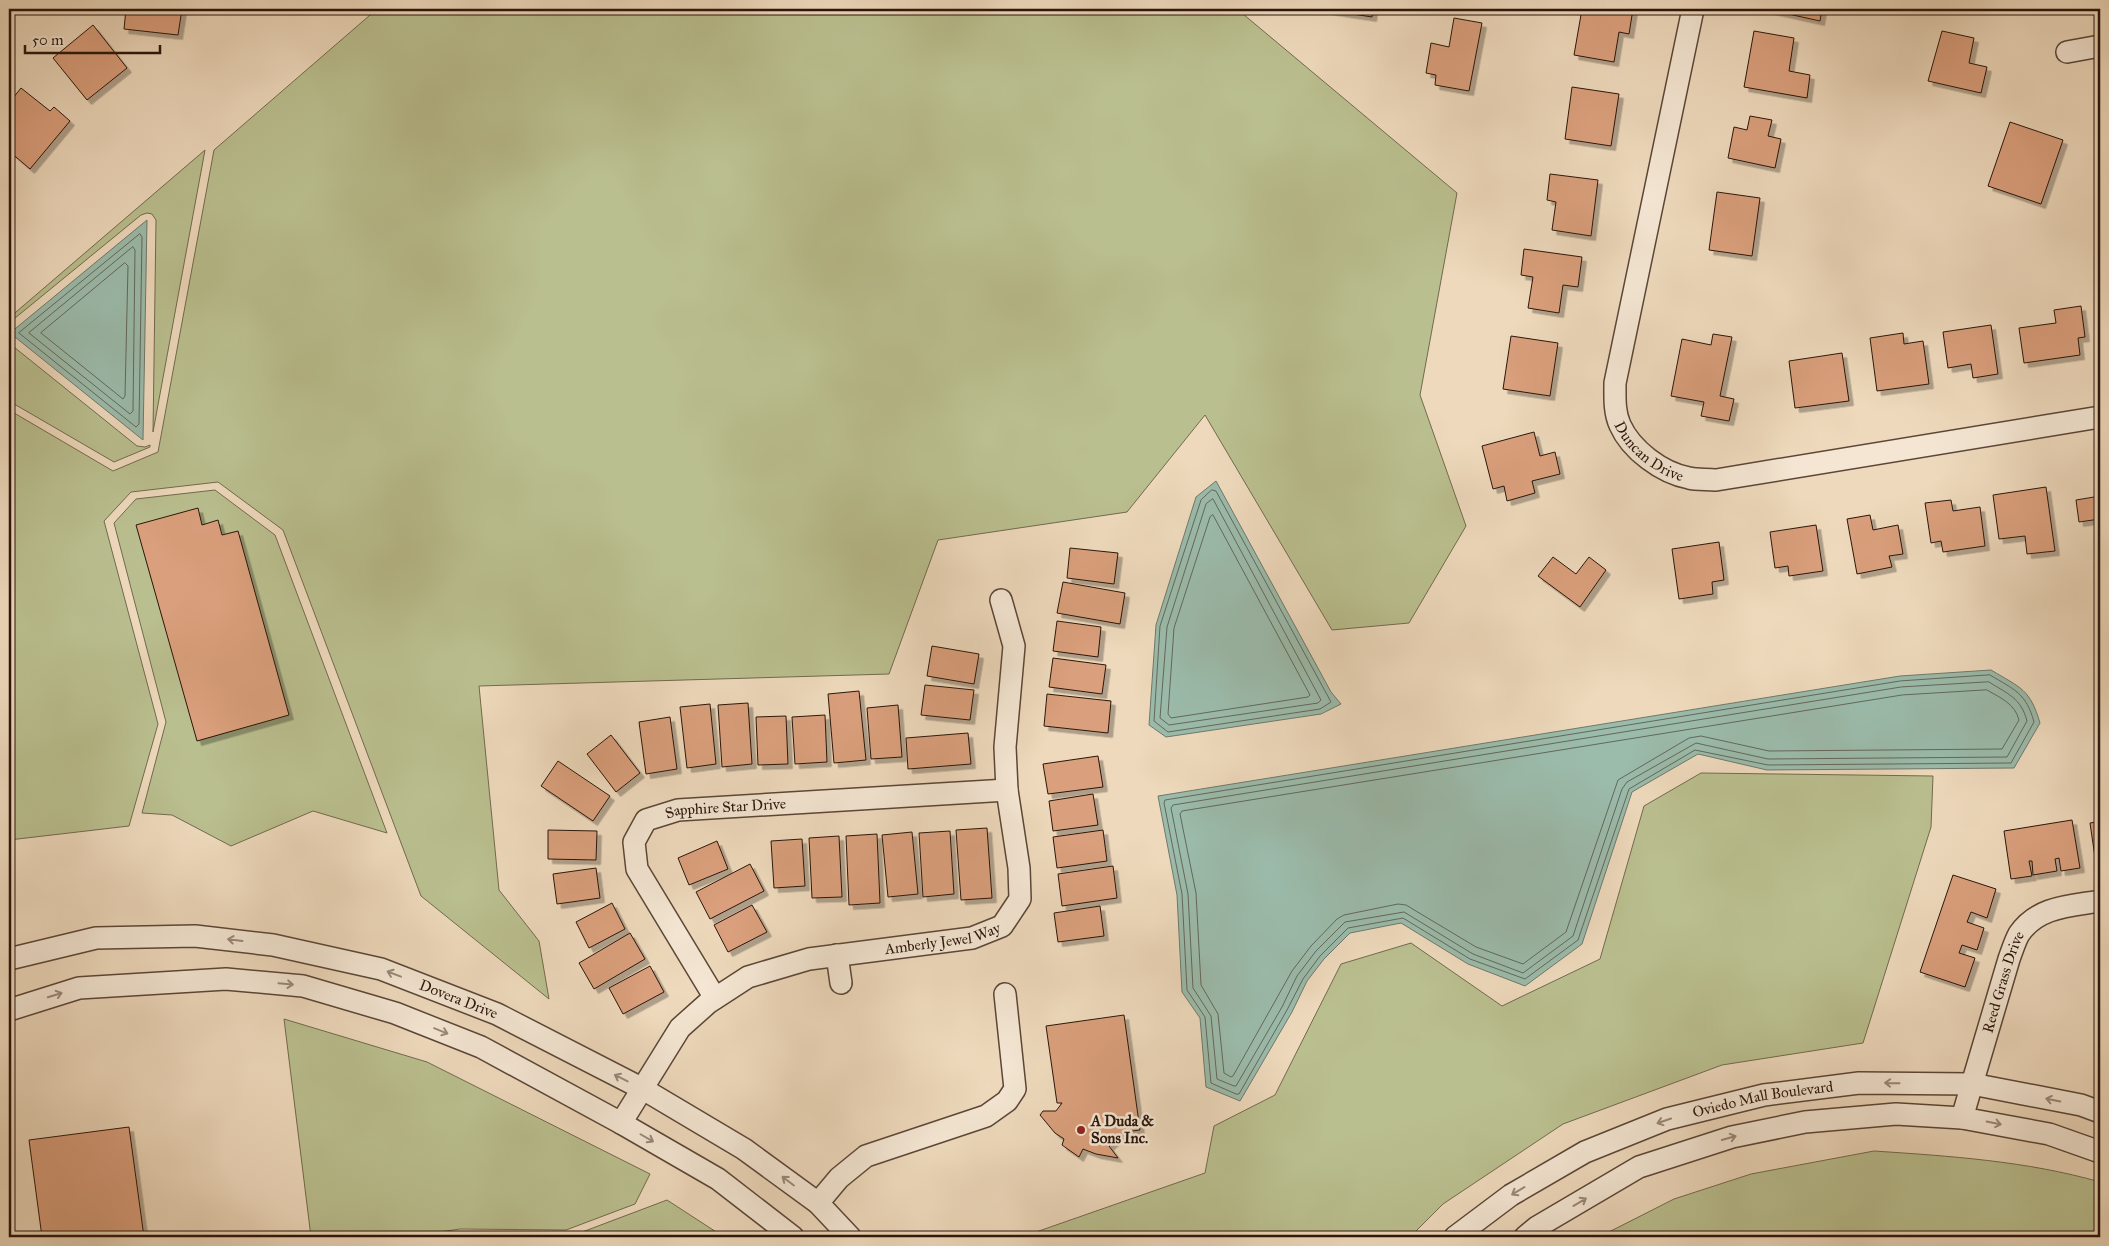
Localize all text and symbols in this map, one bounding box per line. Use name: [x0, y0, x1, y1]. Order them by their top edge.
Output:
scale bar: [25, 22, 160, 54]
text: 50 m: [32, 31, 64, 49]
street label: Duncan Drive: [1611, 418, 1686, 485]
street label: Sapphire Star Drive: [663, 794, 786, 823]
street label: Amberly Jewel Way: [883, 918, 1004, 958]
street label: Reed Grass Drive: [1979, 928, 2028, 1035]
one-way arrow: [227, 935, 243, 945]
one-way arrow: [387, 968, 402, 978]
street label: Dovera Drive: [417, 976, 500, 1022]
one-way arrow: [278, 980, 294, 989]
one-way arrow: [47, 989, 63, 999]
one-way arrow: [433, 1027, 448, 1037]
one-way arrow: [613, 1073, 628, 1083]
street label: Oviedo Mall Boulevard: [1691, 1077, 1835, 1121]
one-way arrow: [1885, 1078, 1901, 1088]
one-way arrow: [2046, 1095, 2062, 1104]
place label: A Duda & Sons Inc.: [1090, 1112, 1154, 1147]
one-way arrow: [1657, 1117, 1672, 1126]
one-way arrow: [1985, 1119, 2001, 1129]
marker: A Duda & Sons Inc.: [1075, 1124, 1087, 1136]
one-way arrow: [1720, 1133, 1736, 1143]
one-way arrow: [640, 1134, 654, 1144]
one-way arrow: [782, 1176, 795, 1187]
one-way arrow: [1511, 1186, 1526, 1196]
one-way arrow: [1573, 1196, 1587, 1206]

